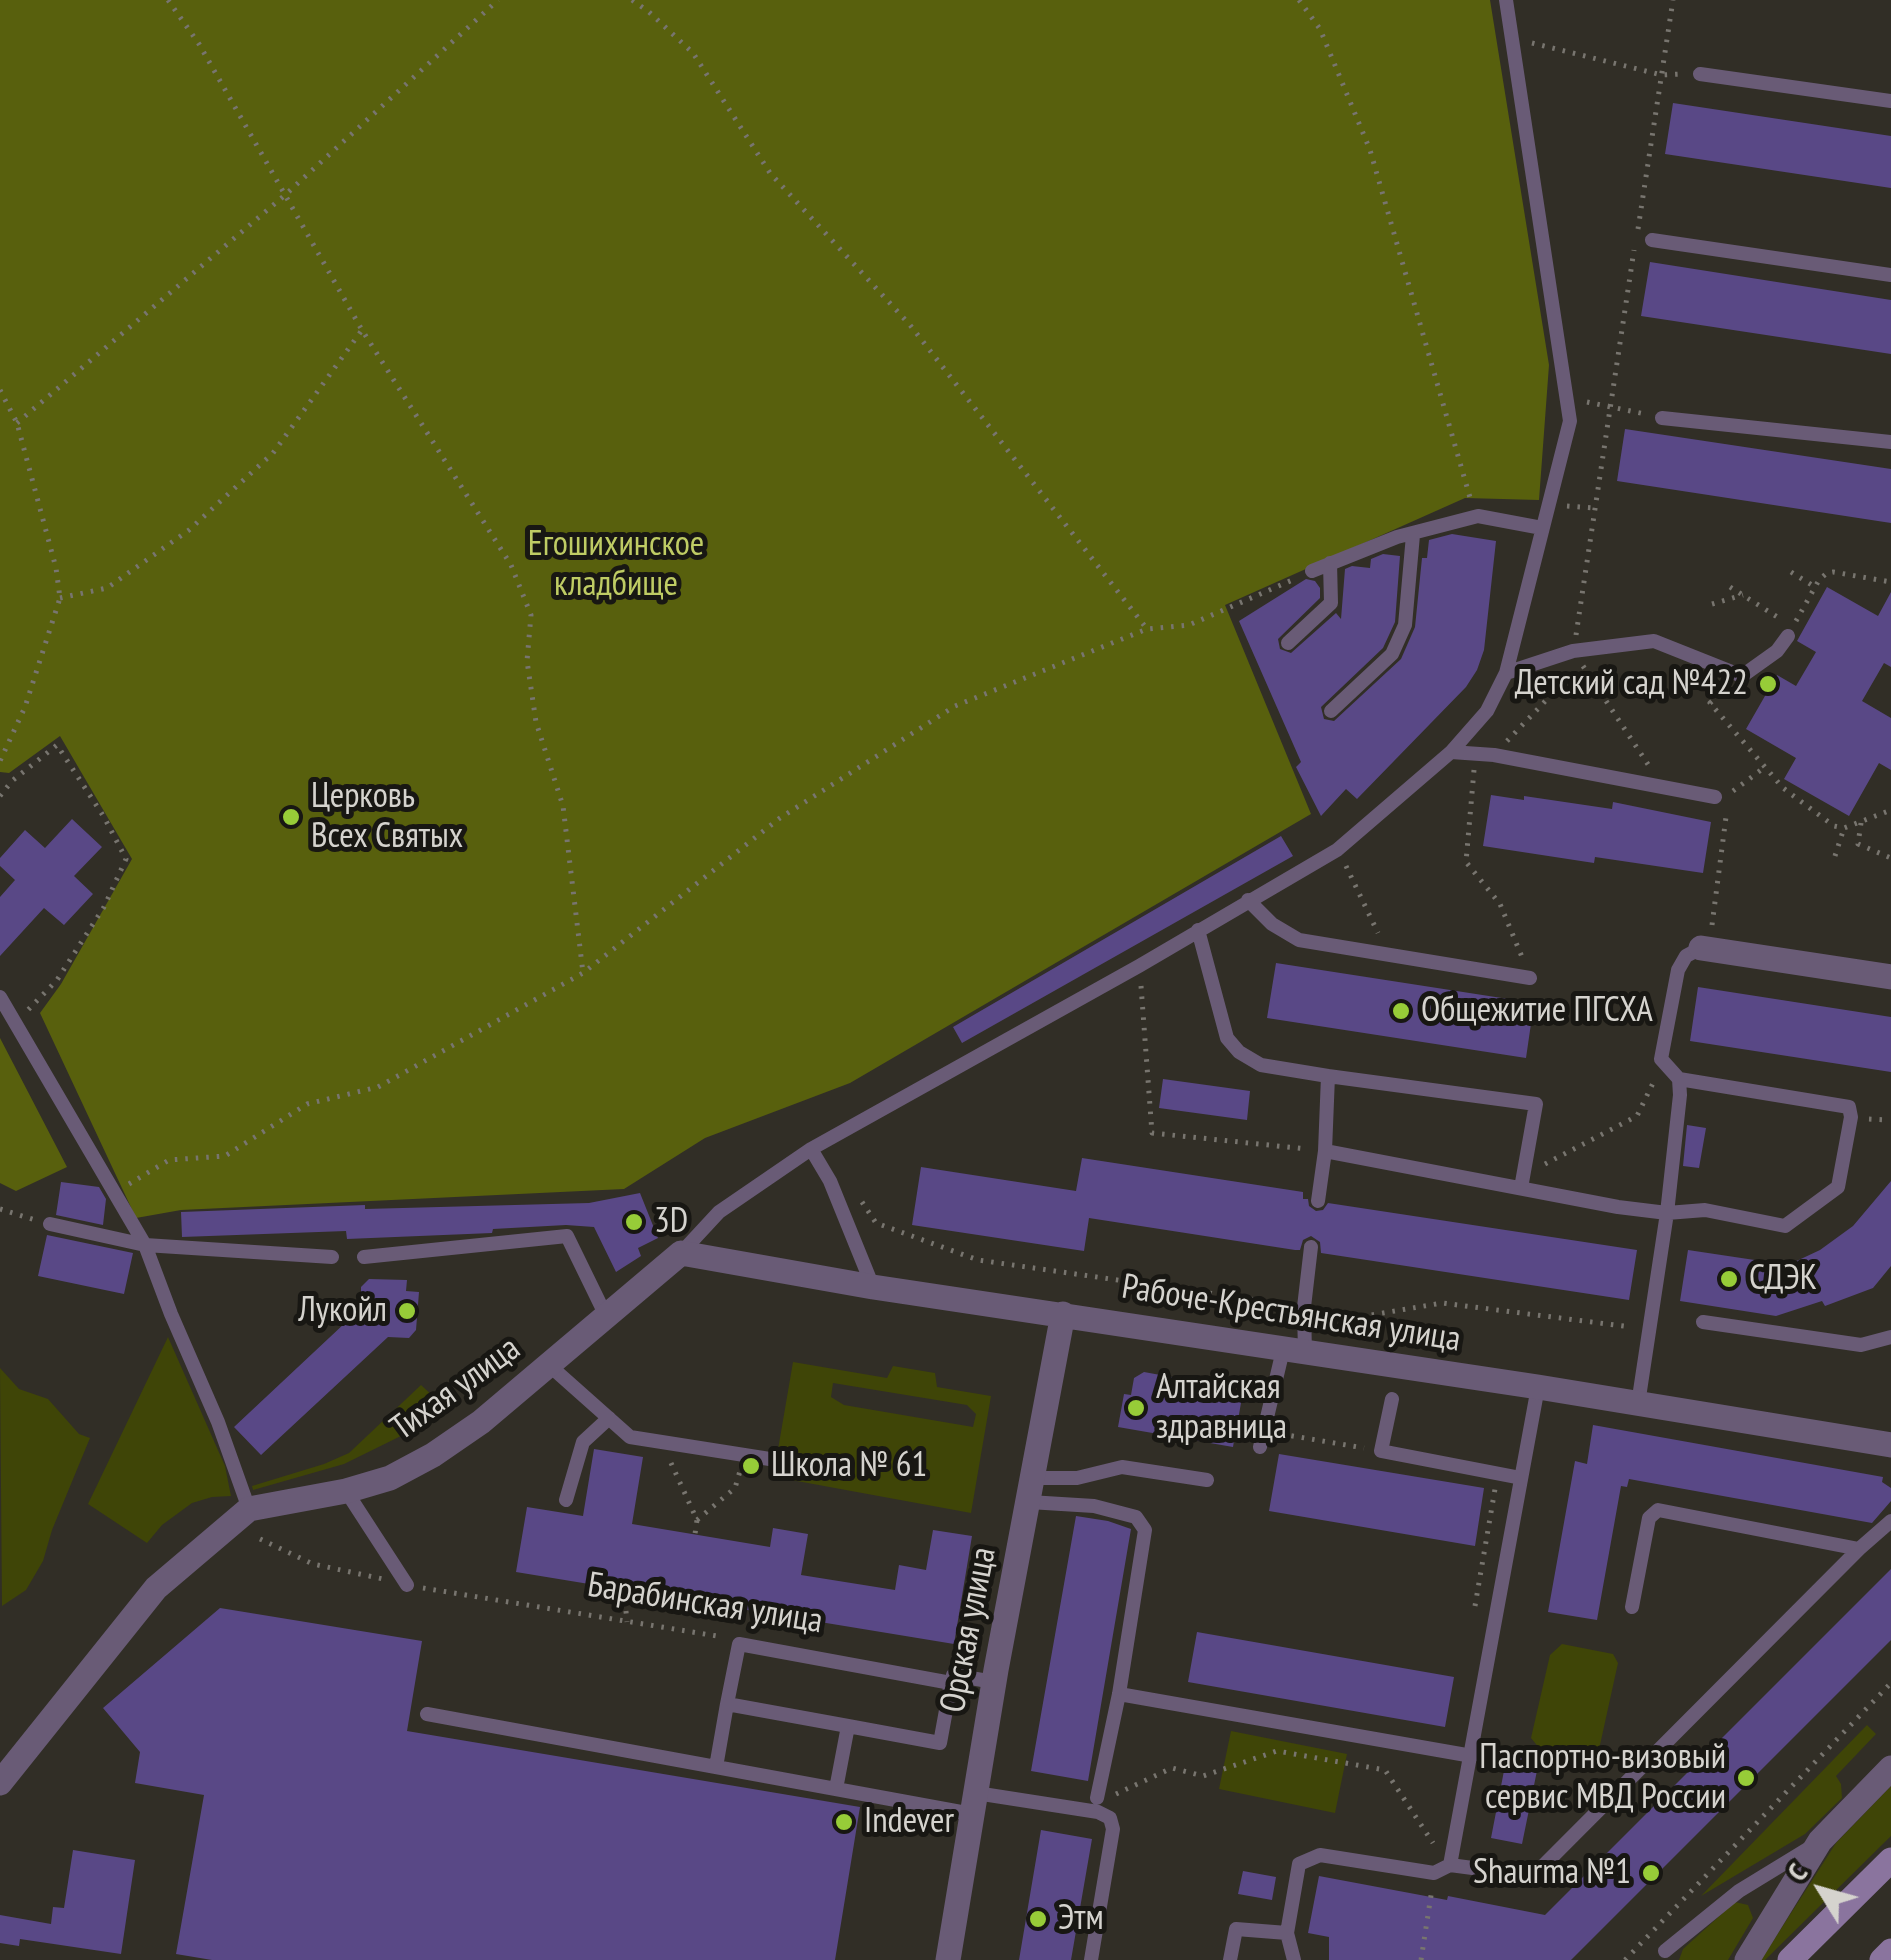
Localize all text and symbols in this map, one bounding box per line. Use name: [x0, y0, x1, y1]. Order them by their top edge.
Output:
park label: Егошихинское кладбище: [528, 524, 704, 606]
place label: Детский сад №422: [1515, 663, 1748, 705]
marker: Детский сад №422: [1757, 673, 1779, 695]
place label: Церковь Всех Святых: [311, 776, 463, 858]
marker: Церковь Всех Святых: [280, 806, 302, 828]
place label: Общежитие ПГСХА: [1421, 990, 1653, 1032]
marker: Общежитие ПГСХА: [1390, 1000, 1412, 1022]
place label: 3D: [654, 1201, 688, 1243]
marker: 3D: [623, 1211, 645, 1233]
place label: СДЭК: [1749, 1258, 1817, 1300]
street label: Рабоче-Крестьянская улица: [1119, 1266, 1463, 1362]
marker: СДЭК: [1718, 1268, 1740, 1290]
place label: Лукойл: [298, 1290, 387, 1332]
marker: Лукойл: [396, 1300, 418, 1322]
street label: Тихая улица: [383, 1328, 529, 1450]
place label: Алтайская здравница: [1156, 1367, 1287, 1449]
marker: Алтайская здравница: [1125, 1397, 1147, 1419]
place label: Школа № 61: [771, 1445, 927, 1487]
marker: Школа № 61: [740, 1455, 762, 1477]
street label: Орская улица: [932, 1544, 1006, 1716]
street label: Барабинская улица: [585, 1565, 825, 1643]
place label: Паспортно-визовый сервис МВД России: [1479, 1737, 1726, 1819]
marker: Паспортно-визовый сервис МВД России: [1735, 1767, 1757, 1789]
place label: Indever: [864, 1801, 954, 1843]
marker: Indever: [833, 1811, 855, 1833]
north arrow: [1771, 1840, 1871, 1940]
place label: Shaurma №1: [1473, 1852, 1631, 1894]
text: С: [1778, 1855, 1815, 1888]
marker: Shaurma №1: [1640, 1862, 1662, 1884]
place label: Этм: [1058, 1898, 1104, 1940]
marker: Этм: [1027, 1908, 1049, 1930]

